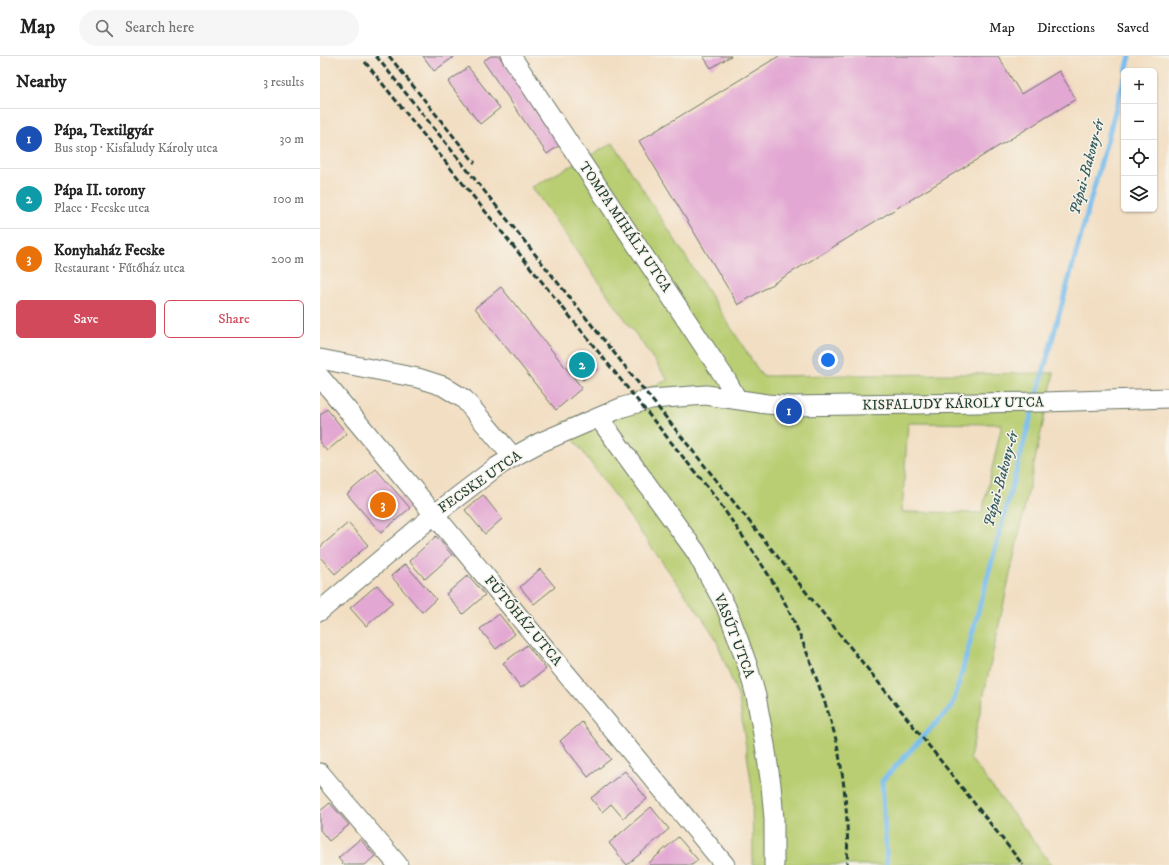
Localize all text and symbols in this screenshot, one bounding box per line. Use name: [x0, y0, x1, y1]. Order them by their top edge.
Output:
search box: [79, 10, 359, 46]
text: Map: [20, 16, 55, 39]
icon: search: [93, 17, 115, 39]
text: Search here: [125, 18, 194, 37]
text: Map: [989, 19, 1015, 37]
text: Directions: [1037, 19, 1095, 37]
text: Saved: [1117, 19, 1149, 37]
map controls: [1121, 68, 1157, 212]
button: +: [1121, 68, 1157, 104]
text: Nearby: [16, 71, 66, 93]
text: 3 results: [263, 74, 304, 90]
button: −: [1121, 104, 1157, 140]
water label: Pápai-Bakony-ér: [1065, 116, 1109, 217]
text: Pápa, Textilgyár: [54, 121, 154, 140]
text: 1: [27, 131, 31, 147]
text: 30 m: [280, 131, 304, 147]
text: Bus stop · Kisfaludy Károly utca: [54, 140, 218, 156]
button: locate: [1121, 140, 1157, 176]
street label: TOMPA MIHÁLY UTCA: [575, 158, 676, 296]
button: layers: [1121, 176, 1157, 212]
text: Pápa II. torony: [54, 181, 145, 200]
text: 2: [26, 191, 32, 207]
text: 100 m: [273, 191, 304, 207]
text: Place · Fecske utca: [54, 200, 150, 216]
text: Konyhaház Fecske: [54, 241, 165, 260]
text: 3: [27, 251, 31, 267]
text: 200 m: [271, 251, 304, 267]
text: Restaurant · Fűtőház utca: [54, 260, 185, 276]
button: Save: [16, 300, 156, 338]
button: Share: [164, 300, 304, 338]
pin: 2: [569, 350, 595, 380]
your location: [818, 350, 838, 370]
street label: KISFALUDY KÁROLY UTCA: [862, 393, 1045, 415]
pin: 1: [776, 396, 802, 426]
water label: Pápai-Bakony-ér: [979, 428, 1023, 529]
street label: FECSKE UTCA: [435, 446, 526, 517]
pin: 3: [370, 490, 396, 520]
street label: FŰTŐHÁZ UTCA: [480, 572, 567, 671]
street label: VASÚT UTCA: [709, 590, 759, 682]

